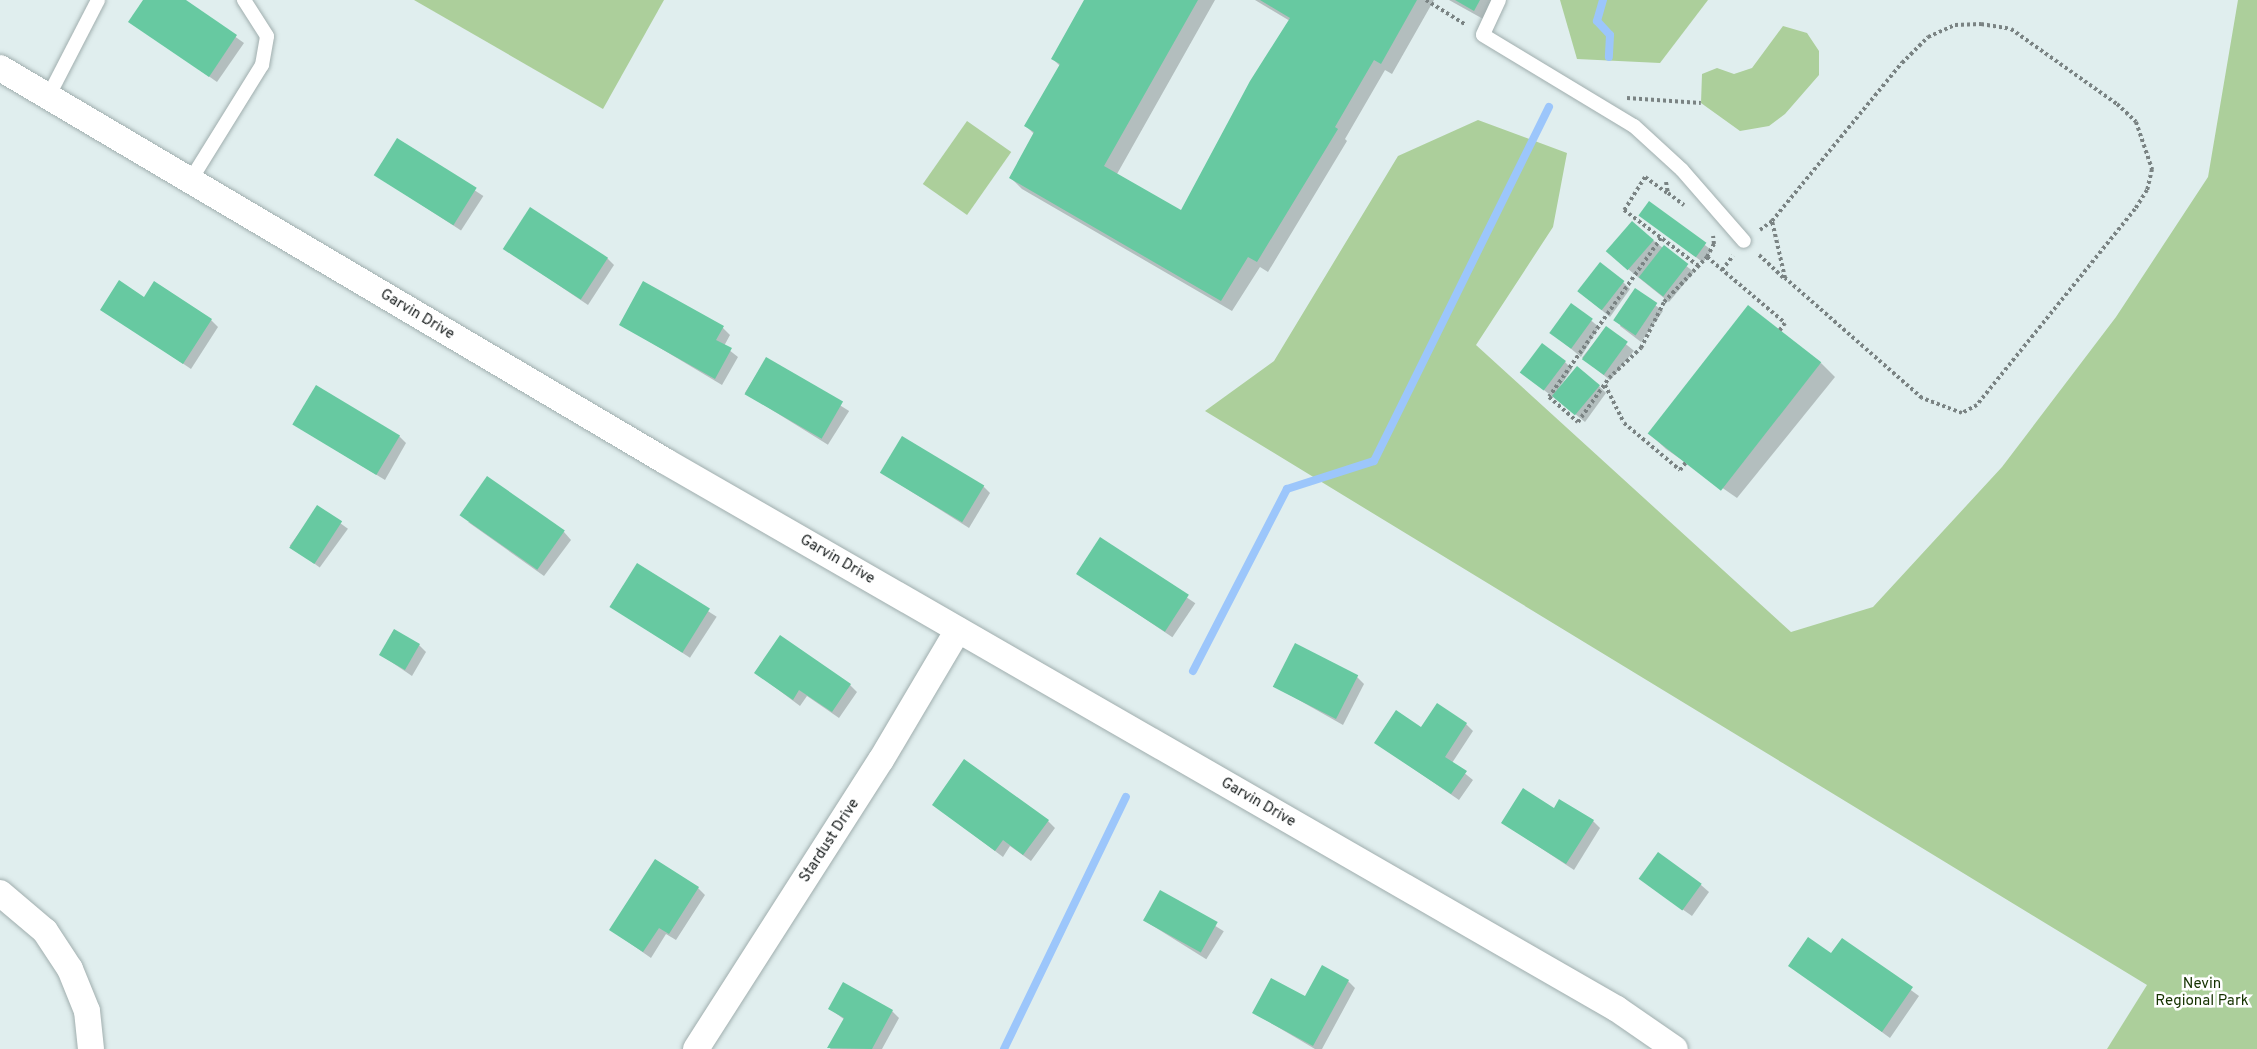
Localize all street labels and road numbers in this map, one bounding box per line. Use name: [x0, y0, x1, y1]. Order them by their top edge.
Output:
street label: Garvin Drive: [377, 286, 457, 344]
street label: Garvin Drive: [796, 531, 878, 589]
street label: Garvin Drive: [1217, 774, 1299, 832]
street label: Stardust Drive: [796, 796, 864, 886]

